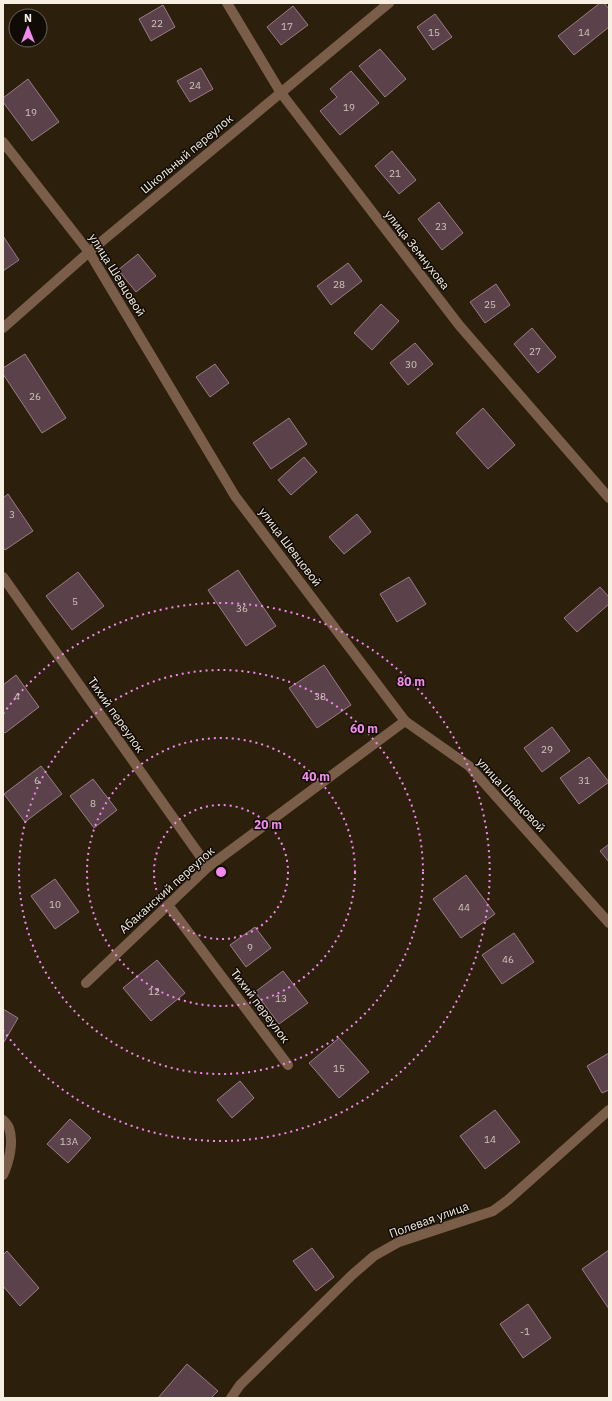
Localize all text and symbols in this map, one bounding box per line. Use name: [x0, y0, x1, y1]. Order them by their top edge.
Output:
north arrow: [8, 8, 48, 48]
text: N: [24, 11, 32, 25]
house number: 22: [151, 17, 163, 30]
house number: 17: [281, 20, 293, 33]
house number: 15: [428, 26, 440, 39]
house number: 14: [578, 26, 590, 39]
house number: 24: [189, 79, 201, 92]
house number: 19: [343, 101, 355, 114]
house number: 19: [25, 106, 37, 119]
street label: Школьный переулок: [137, 110, 236, 197]
house number: 21: [389, 167, 401, 180]
street label: улица Земнухова: [382, 207, 453, 293]
house number: 23: [435, 220, 447, 233]
street label: улица Шевцовой: [86, 230, 149, 319]
house number: 28: [333, 278, 345, 291]
house number: 25: [484, 298, 496, 311]
house number: 27: [529, 345, 541, 358]
house number: 30: [405, 358, 417, 371]
house number: 26: [29, 390, 41, 403]
street label: улица Шевцовой: [256, 504, 325, 589]
house number: 3: [9, 508, 15, 521]
house number: 5: [72, 595, 78, 608]
house number: 36: [236, 602, 248, 615]
street label: Тихий переулок: [85, 674, 148, 756]
text: 80 m: [397, 674, 425, 689]
house number: 4: [14, 690, 20, 703]
house number: 38: [314, 690, 326, 703]
text: 60 m: [350, 721, 378, 736]
house number: 29: [541, 743, 553, 756]
street label: улица Шевцовой: [474, 754, 549, 835]
text: 40 m: [302, 769, 330, 784]
house number: 6: [34, 774, 40, 787]
house number: 31: [578, 774, 590, 787]
house number: 8: [90, 797, 96, 810]
text: 20 m: [254, 817, 282, 832]
street label: Абаканский переулок: [116, 843, 218, 936]
centre of rings: [214, 865, 228, 879]
house number: 10: [49, 898, 61, 911]
house number: 44: [458, 901, 470, 914]
house number: 9: [247, 941, 253, 954]
house number: 46: [502, 953, 514, 966]
street label: Тихий переулок: [228, 966, 293, 1046]
house number: 12: [148, 985, 160, 998]
house number: 13: [275, 992, 287, 1005]
house number: 15: [333, 1062, 345, 1075]
house number: 14: [484, 1133, 496, 1146]
house number: 13А: [60, 1135, 79, 1148]
street label: Полевая улица: [387, 1198, 471, 1241]
house number: -1: [520, 1325, 530, 1338]

